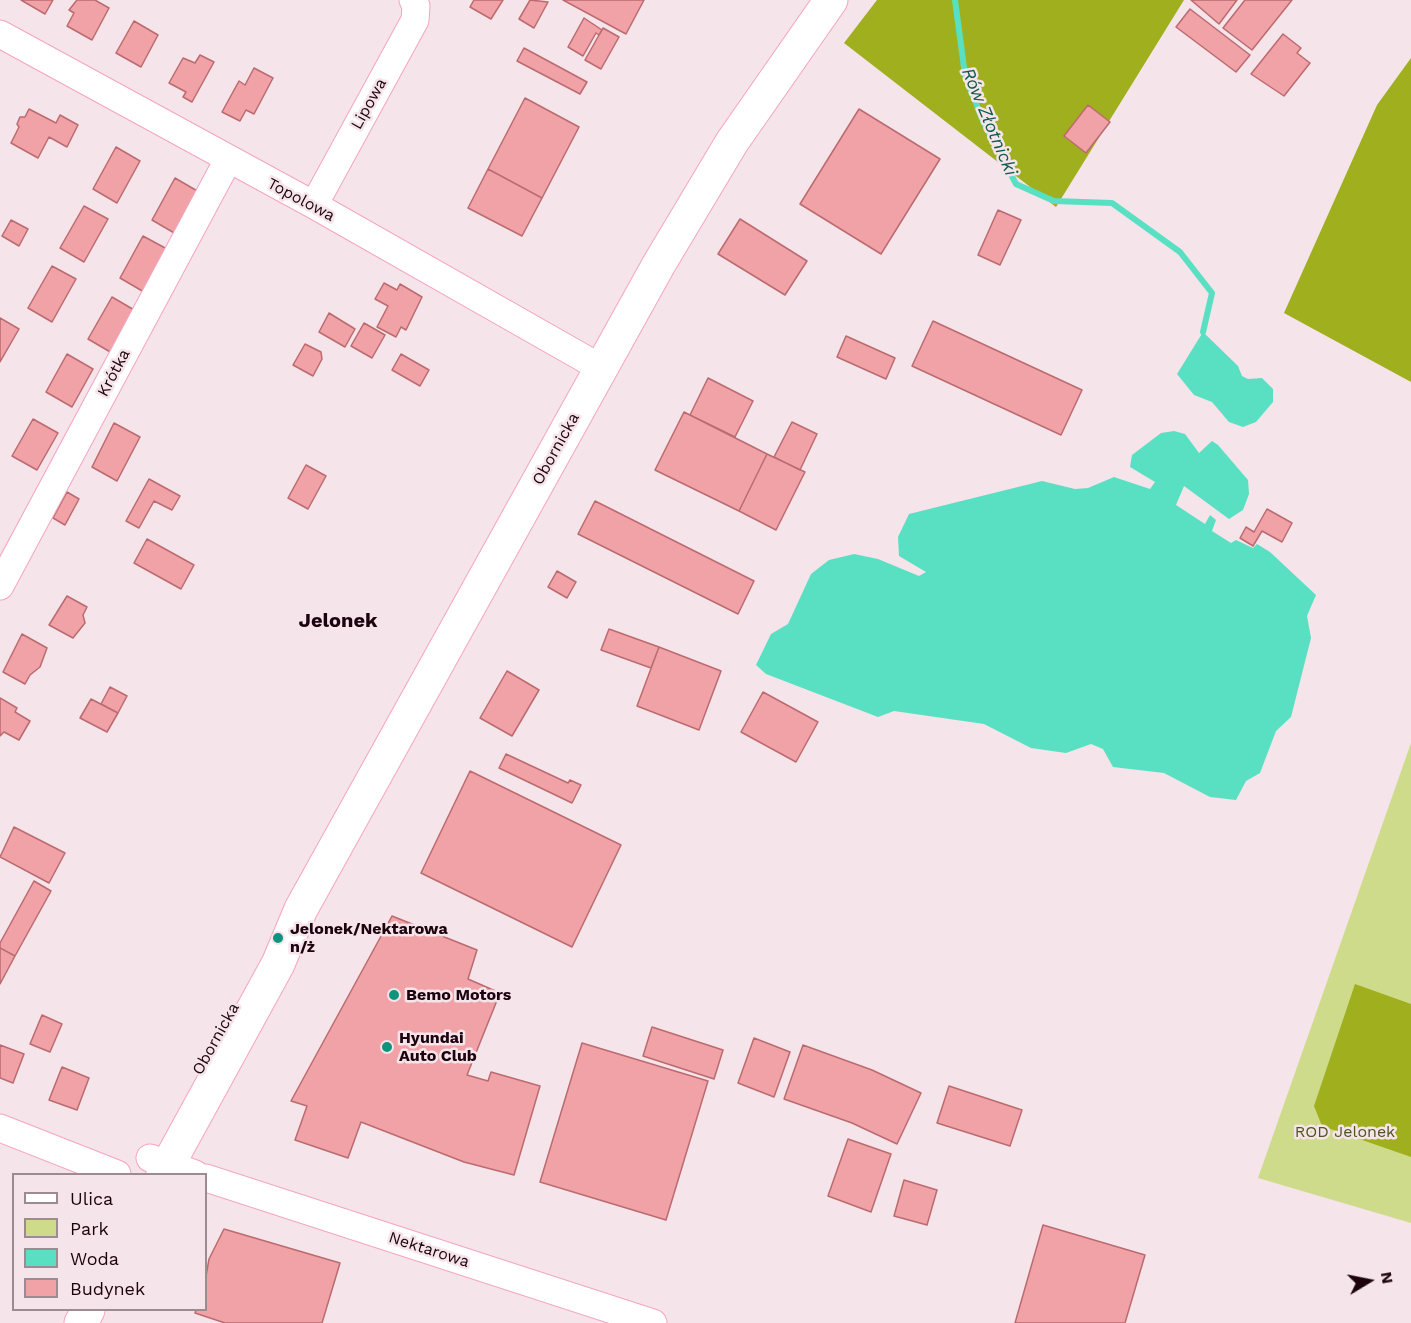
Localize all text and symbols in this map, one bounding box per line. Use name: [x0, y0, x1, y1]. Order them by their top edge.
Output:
water label: Rów Złotnicki: [957, 65, 1021, 179]
street label: Lipowa: [347, 75, 391, 133]
street label: Topolowa: [264, 174, 338, 226]
street label: Krótka: [94, 346, 134, 400]
street label: Obornicka: [528, 410, 584, 488]
district label: Jelonek: [299, 609, 377, 633]
place label: Jelonek/Nektarowa n/ż: [290, 919, 448, 957]
marker: Jelonek/Nektarowa n/ż: [271, 931, 285, 945]
place label: Bemo Motors: [406, 985, 511, 1005]
marker: Bemo Motors: [387, 988, 401, 1002]
street label: Obornicka: [188, 1000, 244, 1078]
place label: Hyundai Auto Club: [399, 1028, 477, 1066]
marker: Hyundai Auto Club: [380, 1040, 394, 1054]
park label: ROD Jelonek: [1295, 1122, 1395, 1142]
legend: [12, 1173, 207, 1311]
text: Ulica: [70, 1188, 113, 1209]
text: Park: [70, 1218, 109, 1239]
street label: Nektarowa: [386, 1228, 472, 1272]
text: Woda: [70, 1248, 119, 1269]
north arrow: [1339, 1251, 1399, 1311]
text: N: [1377, 1270, 1398, 1285]
text: Budynek: [70, 1278, 145, 1299]

